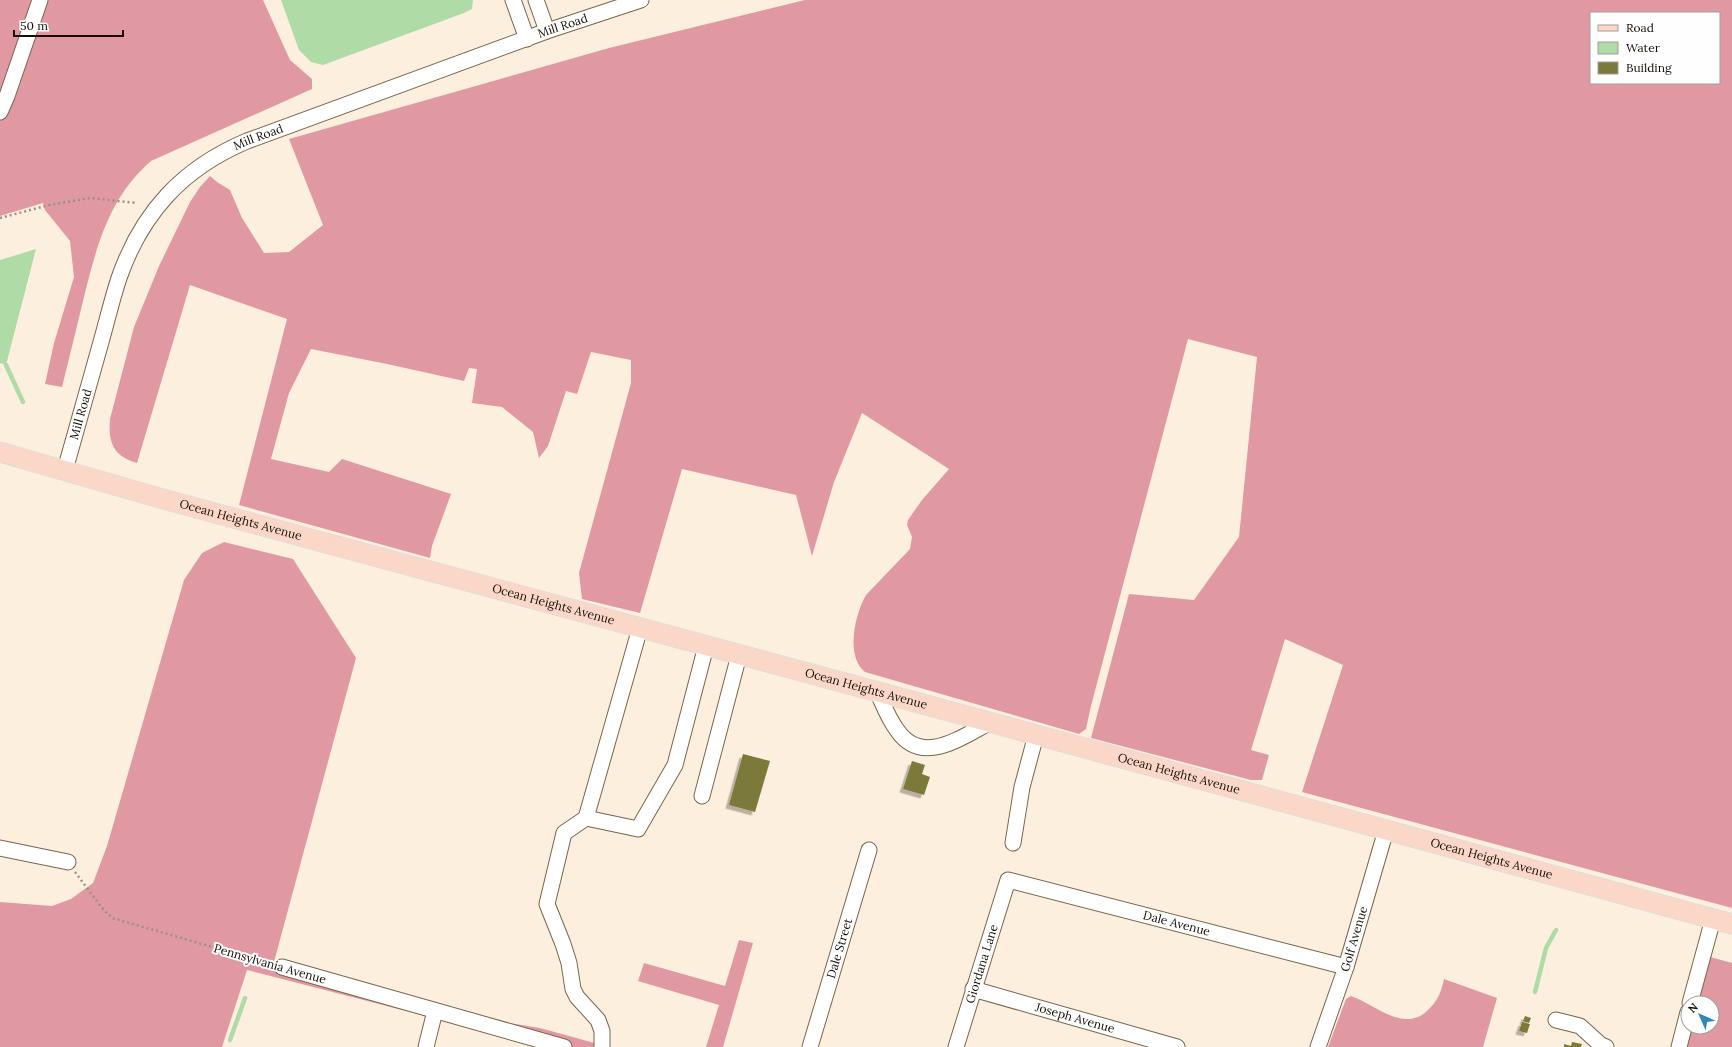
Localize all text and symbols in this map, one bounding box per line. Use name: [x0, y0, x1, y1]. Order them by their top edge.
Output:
street label: Mill Road: [535, 10, 589, 41]
scale bar: [14, 12, 123, 38]
legend: [1590, 12, 1720, 84]
text: 50 m: [20, 18, 48, 33]
text: Road: [1626, 20, 1654, 35]
text: Water: [1626, 40, 1661, 55]
text: Building: [1626, 60, 1672, 75]
street label: Mill Road: [231, 120, 285, 153]
street label: Mill Road: [66, 387, 95, 441]
street label: Ocean Heights Avenue: [178, 496, 304, 543]
street label: Ocean Heights Avenue: [491, 580, 617, 628]
street label: Ocean Heights Avenue: [803, 665, 930, 712]
street label: Ocean Heights Avenue: [1116, 749, 1242, 797]
street label: Ocean Heights Avenue: [1429, 834, 1555, 882]
street label: Golf Avenue: [1337, 904, 1371, 973]
street label: Dale Avenue: [1142, 907, 1212, 939]
street label: Dale Street: [823, 916, 855, 980]
street label: Giordana Lane: [962, 922, 1001, 1005]
street label: Pennsylvania Avenue: [212, 940, 328, 987]
north arrow: [1680, 995, 1720, 1035]
street label: Joseph Avenue: [1033, 999, 1117, 1036]
text: N: [1685, 1000, 1701, 1016]

